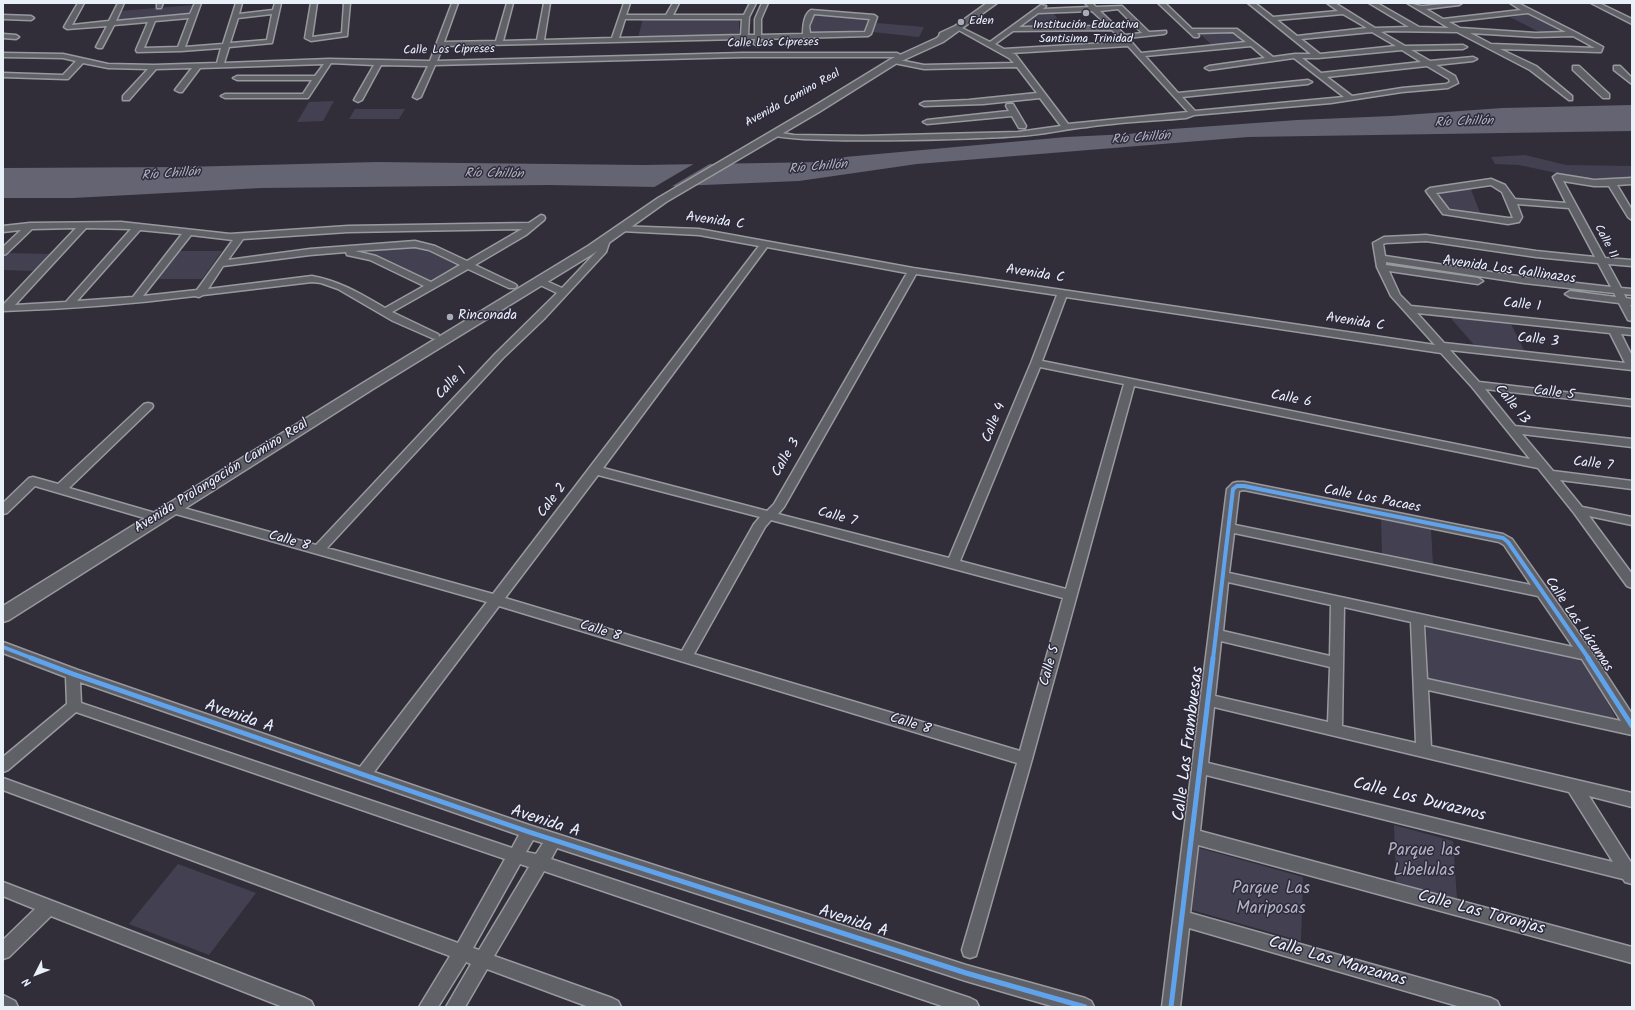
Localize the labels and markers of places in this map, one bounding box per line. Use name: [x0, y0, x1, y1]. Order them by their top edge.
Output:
marker: Institución Educativa Santisima Trinidad: [1081, 8, 1091, 18]
place label: Eden: [969, 15, 994, 29]
marker: Eden: [956, 17, 966, 27]
place label: Institución Educativa Santisima Trinidad: [1033, 19, 1139, 47]
place label: Rinconada: [458, 309, 517, 325]
marker: Rinconada: [445, 312, 455, 322]

